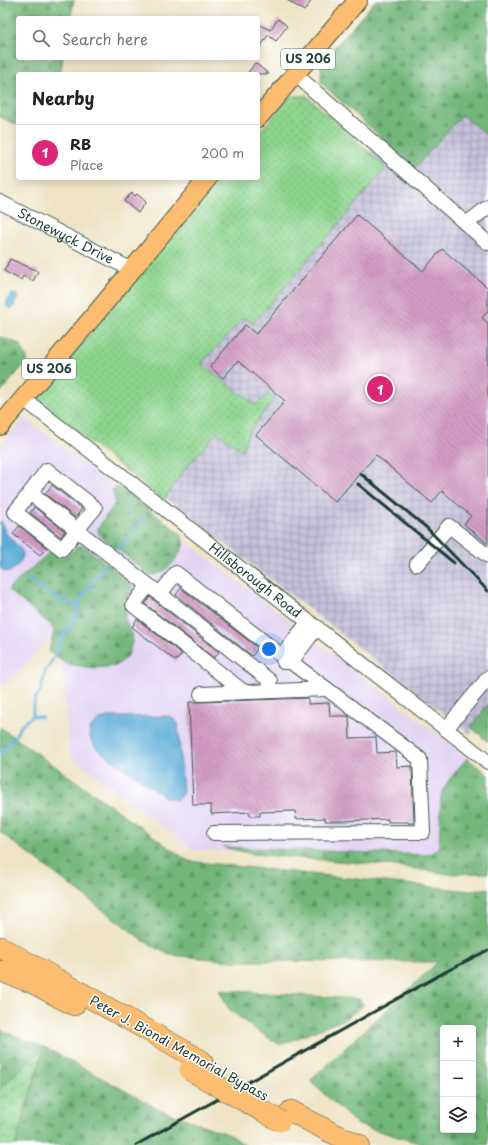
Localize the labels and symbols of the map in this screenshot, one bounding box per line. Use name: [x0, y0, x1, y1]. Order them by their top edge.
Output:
road number: US 206: [281, 49, 335, 69]
street label: Stonewyck Drive: [15, 203, 117, 268]
road number: US 206: [22, 359, 76, 379]
pin: 1: [367, 374, 393, 404]
street label: Hillsborough Road: [206, 538, 306, 622]
your location: [259, 639, 279, 659]
street label: Peter J. Biondi Memorial Bypass: [86, 990, 272, 1105]

